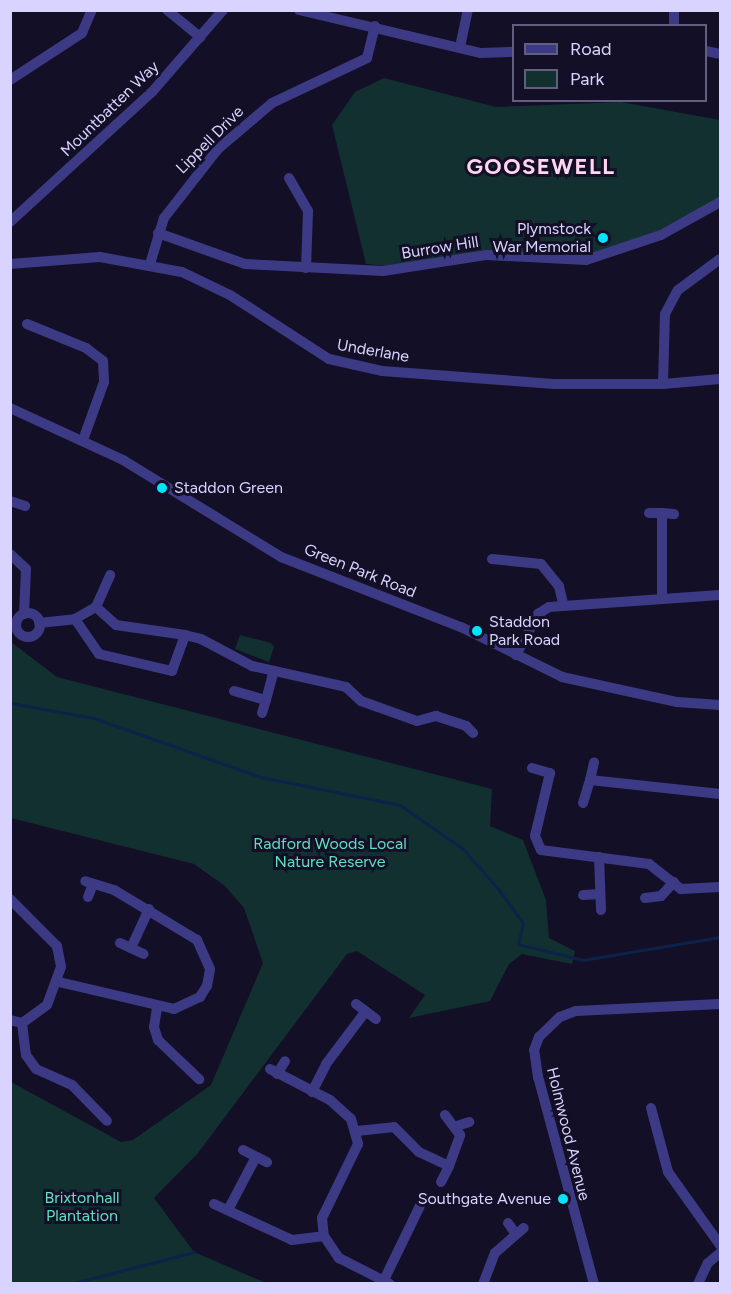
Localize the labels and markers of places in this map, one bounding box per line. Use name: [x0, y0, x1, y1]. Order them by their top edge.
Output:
place label: Plymstock War Memorial: [493, 219, 591, 257]
marker: Plymstock War Memorial: [596, 231, 610, 245]
place label: Staddon Green: [174, 478, 283, 498]
marker: Staddon Green: [155, 481, 169, 495]
place label: Staddon Park Road: [489, 612, 560, 650]
marker: Staddon Park Road: [470, 624, 484, 638]
place label: Southgate Avenue: [418, 1189, 551, 1209]
marker: Southgate Avenue: [556, 1192, 570, 1206]

